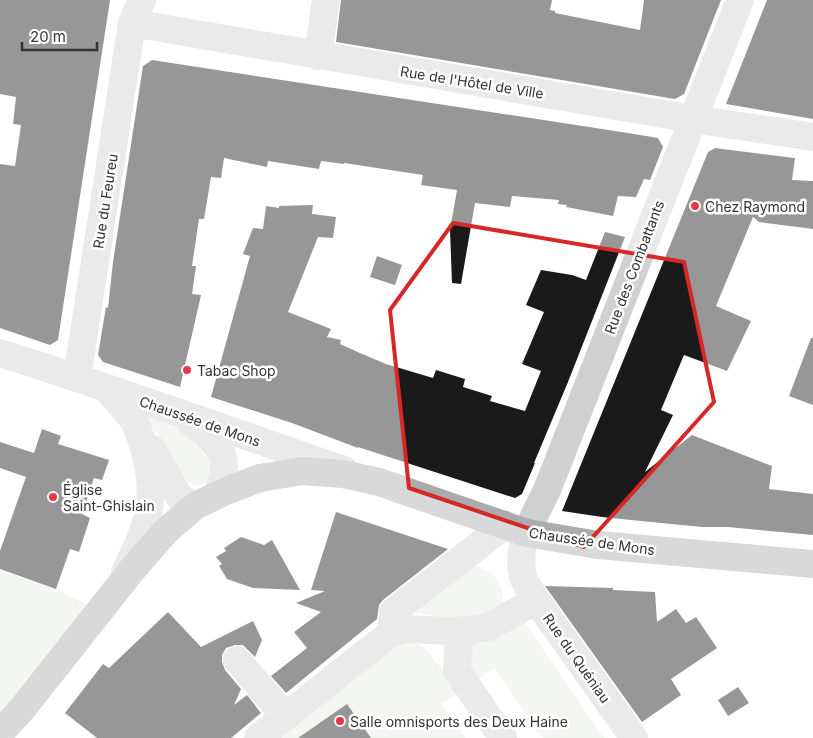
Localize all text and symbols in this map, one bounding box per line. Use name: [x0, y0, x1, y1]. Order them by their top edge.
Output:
scale bar: [22, 20, 98, 52]
text: 20 m: [30, 27, 66, 46]
street label: Rue de l'Hôtel de Ville: [399, 62, 545, 102]
street label: Rue du Feureu: [89, 152, 121, 250]
street label: Rue des Combattants: [601, 198, 667, 336]
place label: Chez Raymond: [705, 198, 805, 215]
marker: Chez Raymond: [689, 200, 701, 212]
place label: Tabac Shop: [197, 362, 276, 379]
marker: Tabac Shop: [181, 364, 193, 376]
street label: Chaussée de Mons: [137, 392, 263, 450]
place label: Église Saint-Ghislain: [63, 481, 155, 514]
marker: Église Saint-Ghislain: [47, 491, 59, 503]
street label: Chaussée de Mons: [528, 524, 656, 558]
street label: Rue du Quéniau: [540, 610, 614, 706]
place label: Salle omnisports des Deux Haine: [350, 713, 568, 730]
marker: Salle omnisports des Deux Haine: [334, 715, 346, 727]

